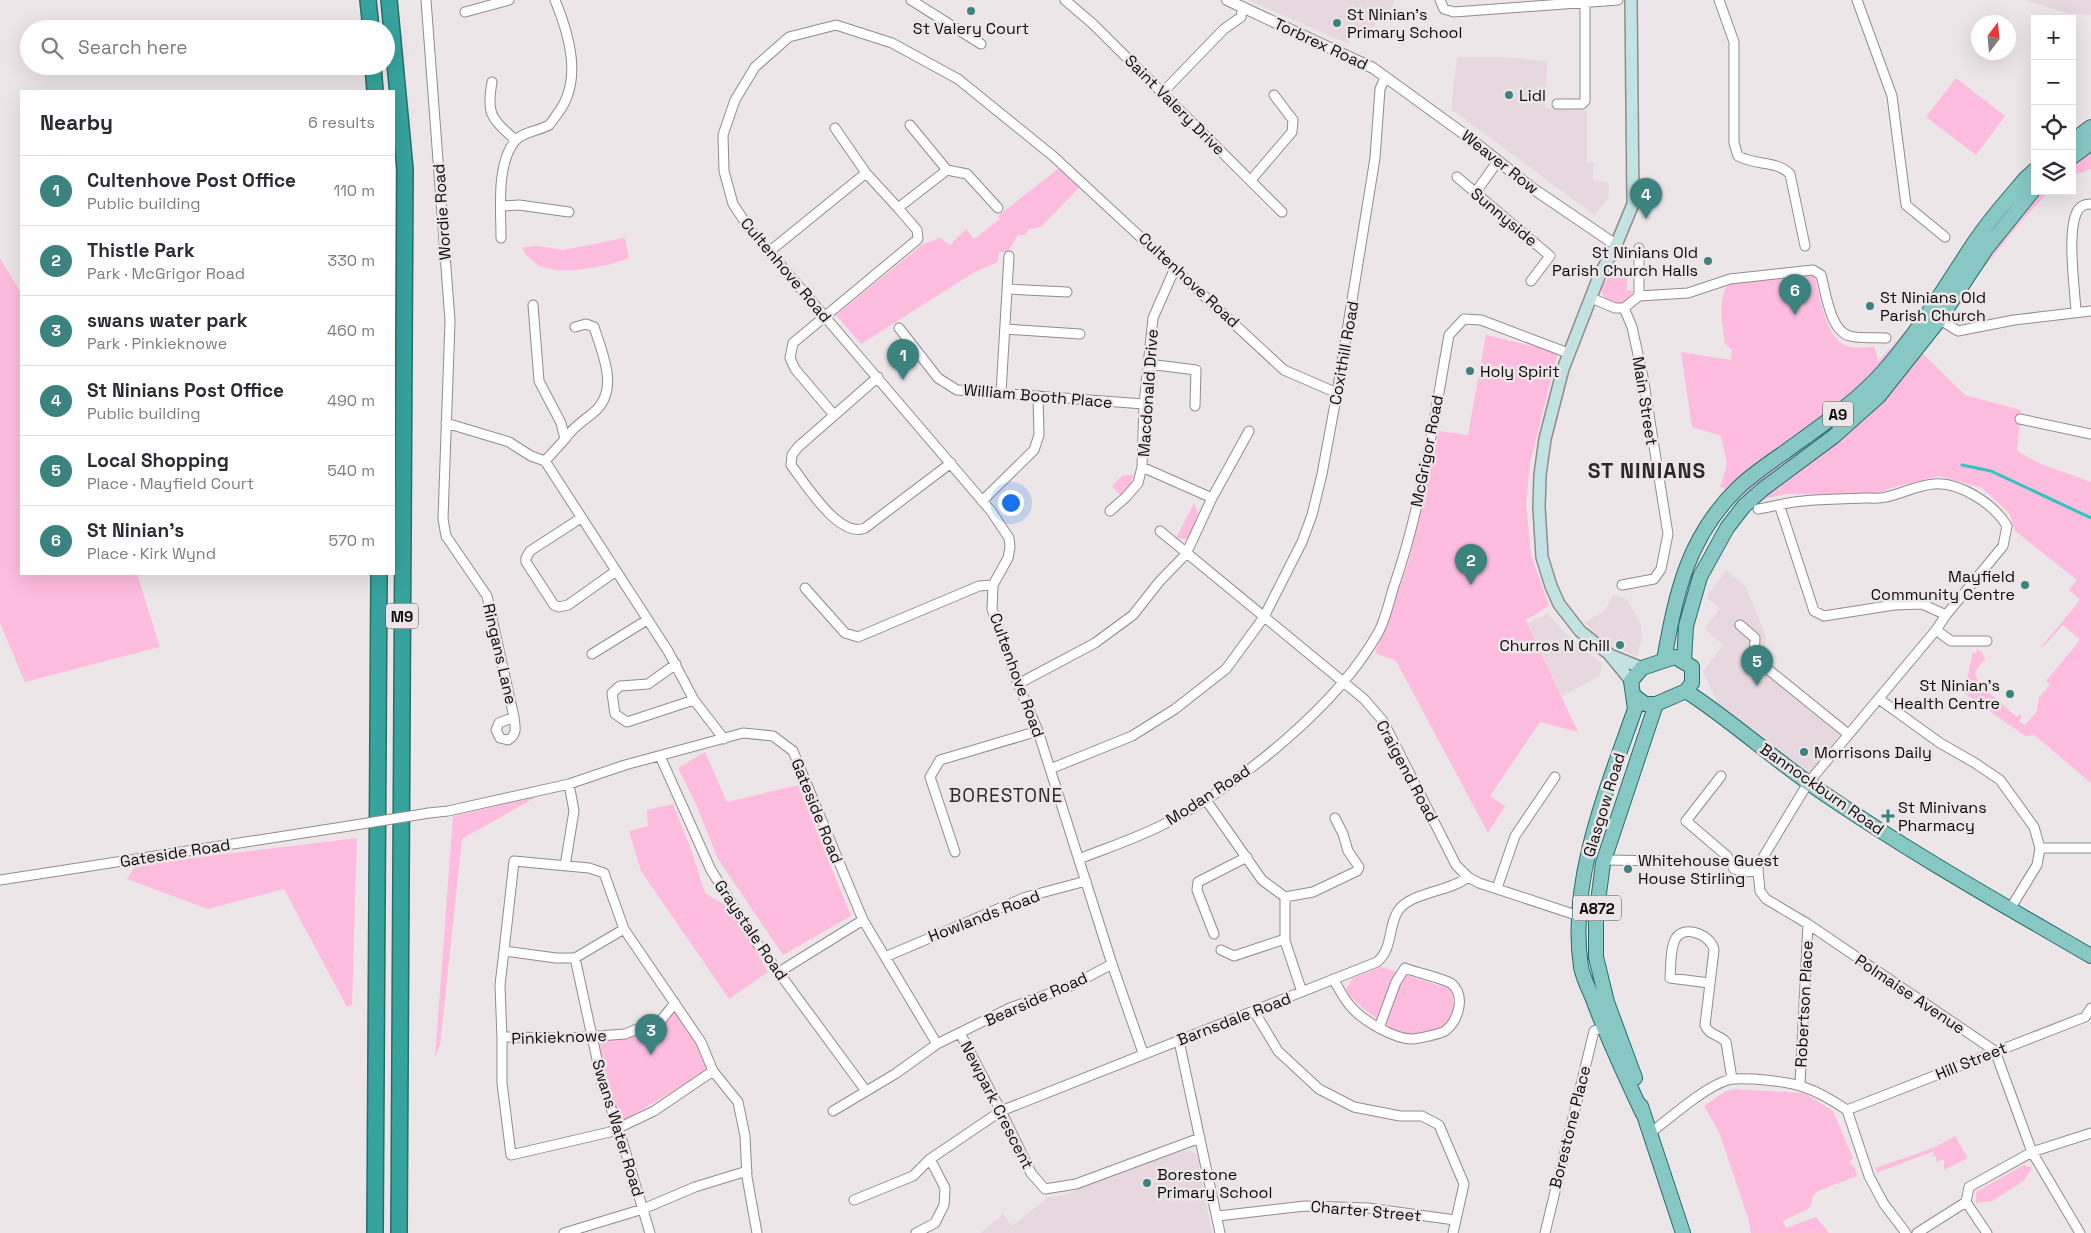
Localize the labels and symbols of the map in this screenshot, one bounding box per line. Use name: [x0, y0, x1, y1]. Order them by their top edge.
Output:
place label: St Ninian's Primary School: [1347, 4, 1462, 43]
marker: St Valery Court: [965, 5, 977, 17]
street label: Torbrex Road: [1271, 13, 1371, 75]
north arrow: [1971, 15, 2016, 60]
marker: St Ninian's Primary School: [1331, 17, 1343, 29]
place label: St Valery Court: [913, 18, 1029, 39]
street label: Saint Valery Drive: [1120, 50, 1230, 160]
place label: Lidl: [1519, 85, 1546, 106]
marker: Lidl: [1503, 89, 1515, 101]
street label: Weaver Row: [1457, 125, 1543, 199]
street label: Wordie Road: [428, 163, 456, 261]
pin: 4: [1630, 178, 1662, 219]
street label: Sunnyside: [1466, 183, 1542, 251]
street label: Cultenhove Road: [736, 213, 836, 327]
street label: Cultenhove Road: [1134, 228, 1244, 332]
place label: St Ninians Old Parish Church Halls: [1552, 242, 1698, 281]
marker: St Ninians Old Parish Church Halls: [1702, 255, 1714, 267]
pin: 6: [1779, 274, 1811, 315]
place label: St Ninians Old Parish Church: [1880, 287, 1986, 326]
street label: Coxithill Road: [1325, 299, 1363, 407]
marker: St Ninians Old Parish Church: [1864, 300, 1876, 312]
street label: Macdonald Drive: [1133, 328, 1163, 458]
pin: 1: [887, 339, 919, 380]
street label: Main Street: [1628, 355, 1662, 447]
place label: Holy Spirit: [1480, 361, 1560, 382]
marker: Holy Spirit: [1464, 365, 1476, 377]
street label: William Booth Place: [963, 379, 1113, 413]
street label: McGrigor Road: [1406, 393, 1448, 509]
road number: A9: [1823, 402, 1853, 426]
district label: ST NINIANS: [1588, 457, 1706, 484]
your location: [998, 490, 1024, 516]
pin: 2: [1455, 544, 1487, 585]
place label: Mayfield Community Centre: [1871, 566, 2015, 605]
marker: Mayfield Community Centre: [2019, 579, 2031, 591]
street label: Ringans Lane: [478, 602, 522, 706]
road number: M9: [386, 604, 418, 628]
street label: Cultenhove Road: [985, 610, 1049, 740]
place label: Churros N Chill: [1499, 635, 1610, 656]
marker: Churros N Chill: [1614, 639, 1626, 651]
pin: 5: [1741, 645, 1773, 686]
place label: St Ninian's Health Centre: [1894, 675, 2000, 714]
marker: St Ninian's Health Centre: [2004, 688, 2016, 700]
street label: Craigend Road: [1371, 716, 1443, 826]
street label: Bannockburn Road: [1756, 738, 1888, 840]
place label: Morrisons Daily: [1814, 742, 1932, 763]
marker: Morrisons Daily: [1798, 746, 1810, 758]
street label: Glasgow Road: [1578, 750, 1630, 860]
street label: Gateside Road: [786, 755, 848, 867]
street label: Modan Road: [1162, 760, 1254, 830]
district label: BORESTONE: [949, 783, 1063, 808]
place label: St Minivans Pharmacy: [1898, 797, 1987, 836]
marker: St Minivans Pharmacy: [1882, 810, 1894, 822]
street label: Gateside Road: [118, 834, 232, 872]
place label: Whitehouse Guest House Stirling: [1638, 850, 1779, 889]
marker: Whitehouse Guest House Stirling: [1622, 863, 1634, 875]
street label: Graystale Road: [710, 876, 792, 984]
street label: Howlands Road: [925, 885, 1043, 947]
road number: A872: [1573, 896, 1621, 920]
street label: Robertson Place: [1790, 940, 1818, 1068]
street label: Polmaise Avenue: [1851, 949, 1969, 1039]
street label: Bearside Road: [981, 967, 1091, 1031]
street label: Barnsdale Road: [1174, 988, 1294, 1050]
pin: 3: [635, 1014, 667, 1055]
street label: Pinkieknowe: [511, 1025, 607, 1049]
street label: Newpark Crescent: [956, 1037, 1038, 1173]
street label: Hill Street: [1932, 1037, 2010, 1085]
street label: Swans Water Road: [587, 1057, 649, 1199]
street label: Borestone Place: [1545, 1063, 1595, 1191]
place label: Borestone Primary School: [1157, 1164, 1272, 1203]
marker: Borestone Primary School: [1141, 1177, 1153, 1189]
street label: Charter Street: [1310, 1196, 1422, 1226]

